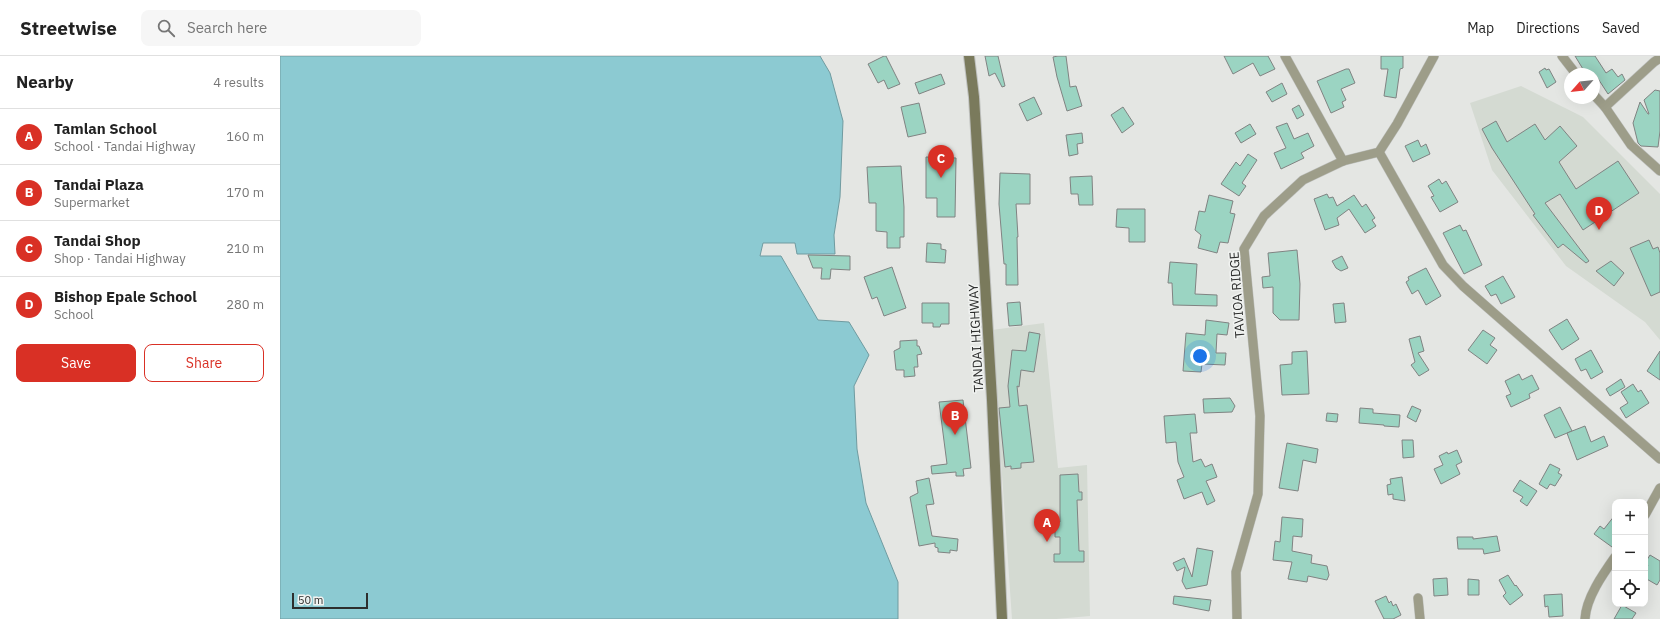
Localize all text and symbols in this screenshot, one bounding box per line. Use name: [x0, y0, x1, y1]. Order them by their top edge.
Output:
search box: [141, 10, 421, 46]
text: Streetwise: [20, 16, 117, 40]
icon: search: [155, 17, 177, 39]
text: Search here: [187, 18, 267, 37]
text: Map: [1467, 19, 1494, 37]
text: Directions: [1516, 19, 1580, 37]
text: Saved: [1602, 19, 1640, 37]
north arrow: [1564, 68, 1600, 104]
text: Nearby: [16, 71, 74, 93]
text: 4 results: [213, 74, 264, 91]
text: Tamlan School: [54, 119, 157, 138]
text: A: [25, 128, 33, 145]
text: 160 m: [226, 128, 264, 145]
text: School · Tandai Highway: [54, 138, 195, 155]
pin: C: [928, 145, 954, 178]
text: Tandai Plaza: [54, 175, 144, 194]
text: B: [25, 184, 33, 201]
text: 170 m: [226, 184, 264, 201]
text: Supermarket: [54, 194, 130, 211]
pin: D: [1586, 197, 1612, 230]
text: Tandai Shop: [54, 231, 141, 250]
text: C: [25, 240, 33, 257]
text: 210 m: [226, 240, 264, 257]
text: Shop · Tandai Highway: [54, 250, 186, 267]
street label: TAVIOA RIDGE: [1225, 251, 1249, 339]
street label: TANDAI HIGHWAY: [965, 283, 987, 393]
text: Bishop Epale School: [54, 287, 197, 306]
text: D: [24, 296, 34, 313]
text: 280 m: [226, 296, 264, 313]
text: School: [54, 306, 94, 323]
button: Save: [16, 344, 136, 382]
button: Share: [144, 344, 264, 382]
your location: [1190, 346, 1210, 366]
pin: B: [942, 402, 968, 435]
map controls: [1612, 499, 1648, 607]
button: +: [1612, 499, 1648, 535]
pin: A: [1034, 509, 1060, 542]
button: −: [1612, 535, 1648, 571]
button: locate: [1612, 571, 1648, 607]
scale bar: [292, 591, 368, 610]
text: 50 m: [298, 593, 323, 607]

